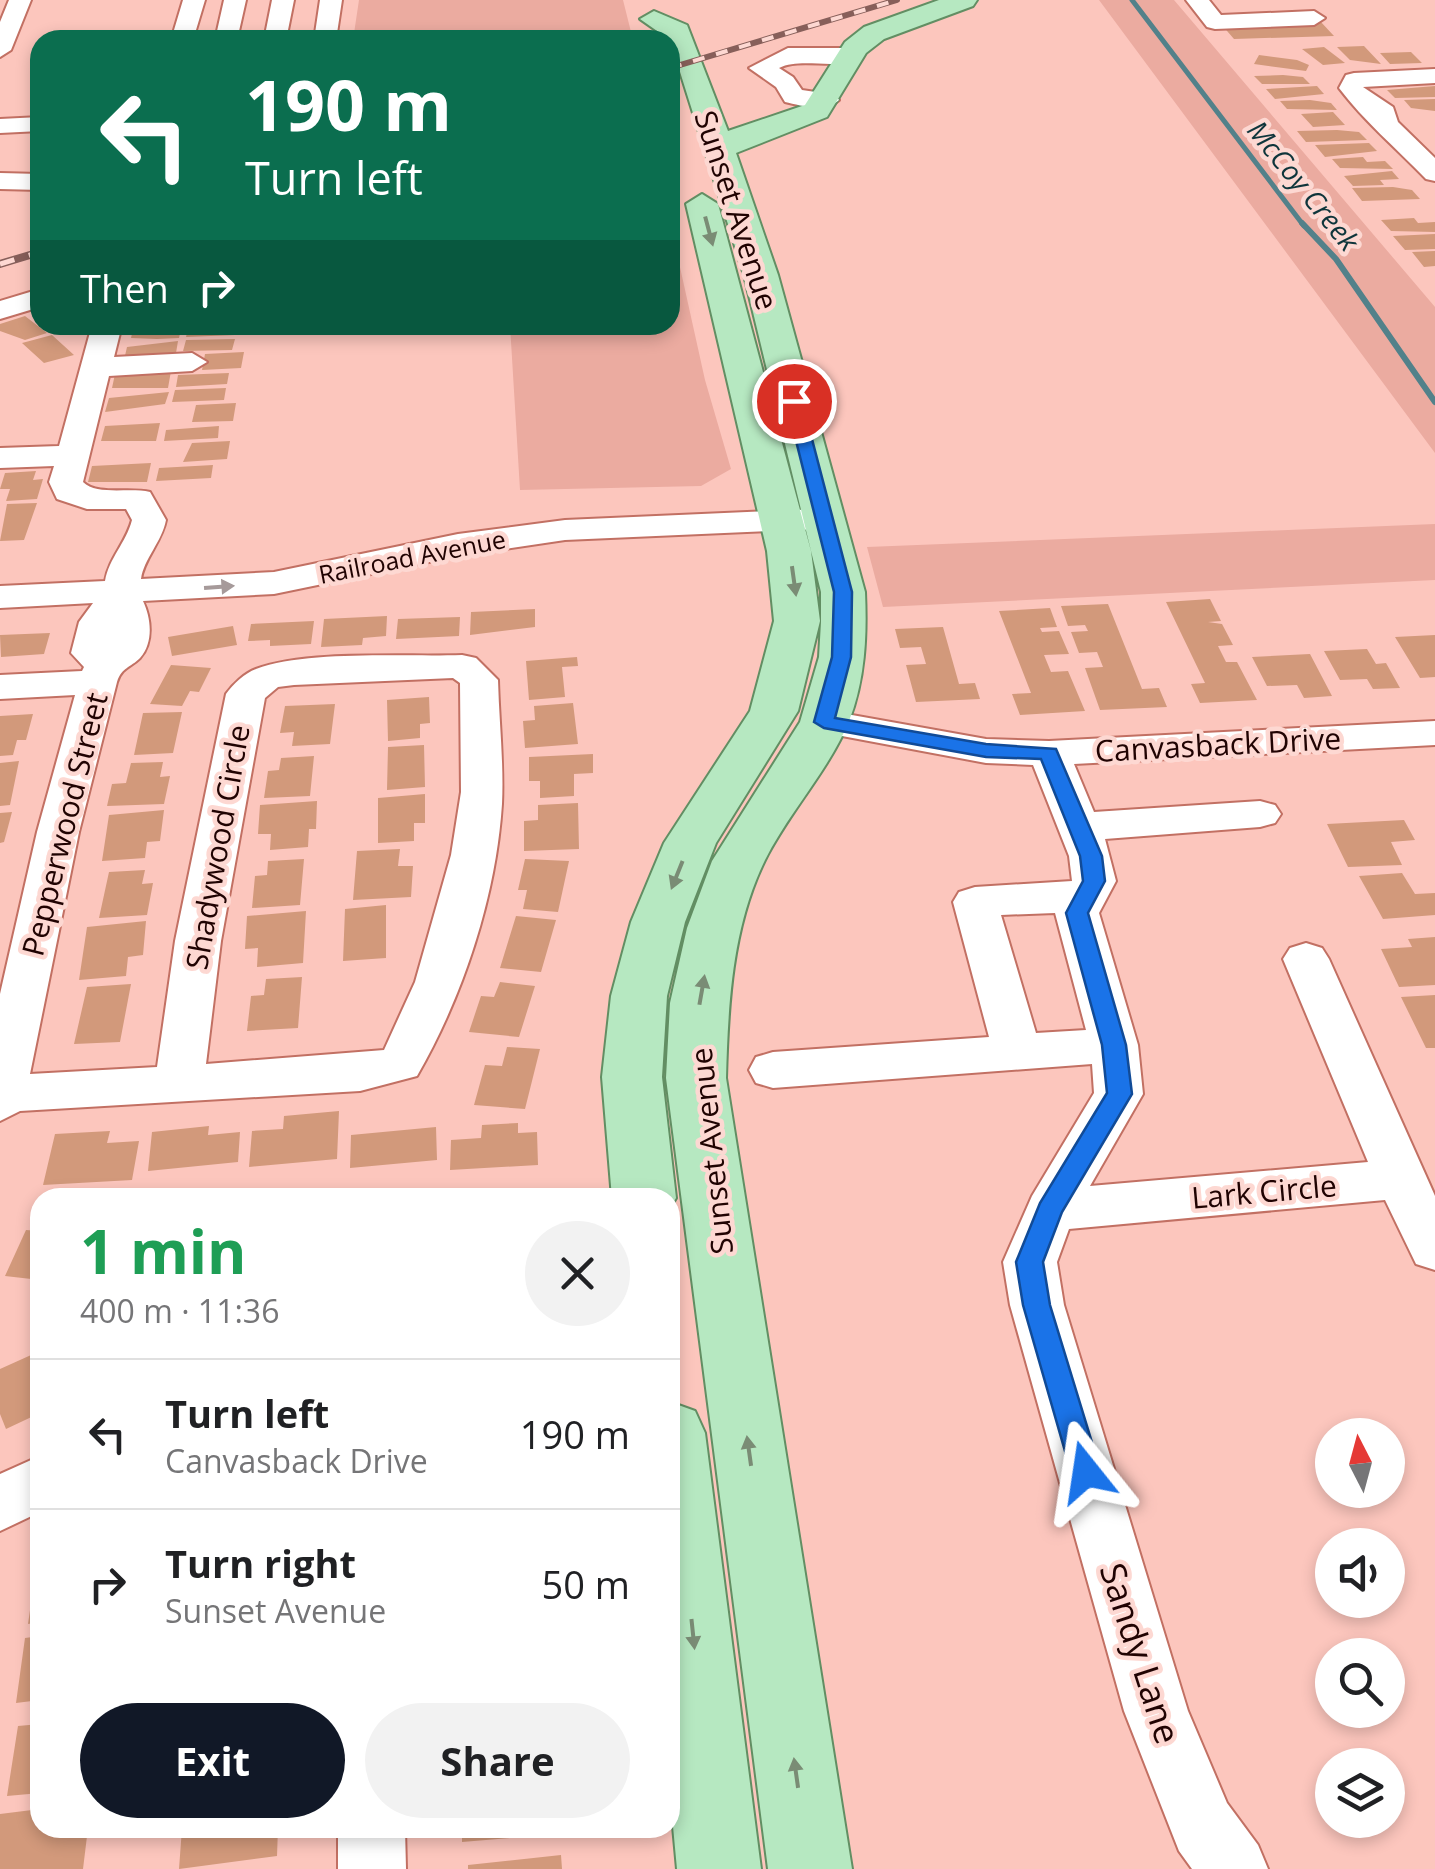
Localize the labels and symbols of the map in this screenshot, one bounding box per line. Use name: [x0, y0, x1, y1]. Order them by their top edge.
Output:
street label: Sunset Avenue: [685, 105, 789, 315]
water label: McCoy Creek: [1240, 112, 1369, 259]
one-way arrow: [701, 216, 717, 247]
pin: [752, 359, 837, 444]
street label: Railroad Avenue: [316, 521, 508, 591]
one-way arrow: [786, 566, 802, 597]
one-way arrow: [203, 579, 235, 595]
street label: Pepperwood Street: [11, 688, 117, 960]
street label: Canvasback Drive: [1094, 717, 1342, 771]
street label: Shadywood Circle: [175, 721, 259, 973]
one-way arrow: [668, 861, 684, 891]
one-way arrow: [695, 974, 710, 1005]
street label: Sunset Avenue: [680, 1046, 742, 1256]
street label: Lark Circle: [1190, 1164, 1338, 1218]
north arrow: [1315, 1418, 1405, 1508]
position arrow: [1034, 1420, 1138, 1524]
one-way arrow: [741, 1435, 757, 1466]
street label: Sandy Lane: [1090, 1557, 1192, 1749]
one-way arrow: [685, 1619, 701, 1651]
one-way arrow: [788, 1756, 804, 1788]

